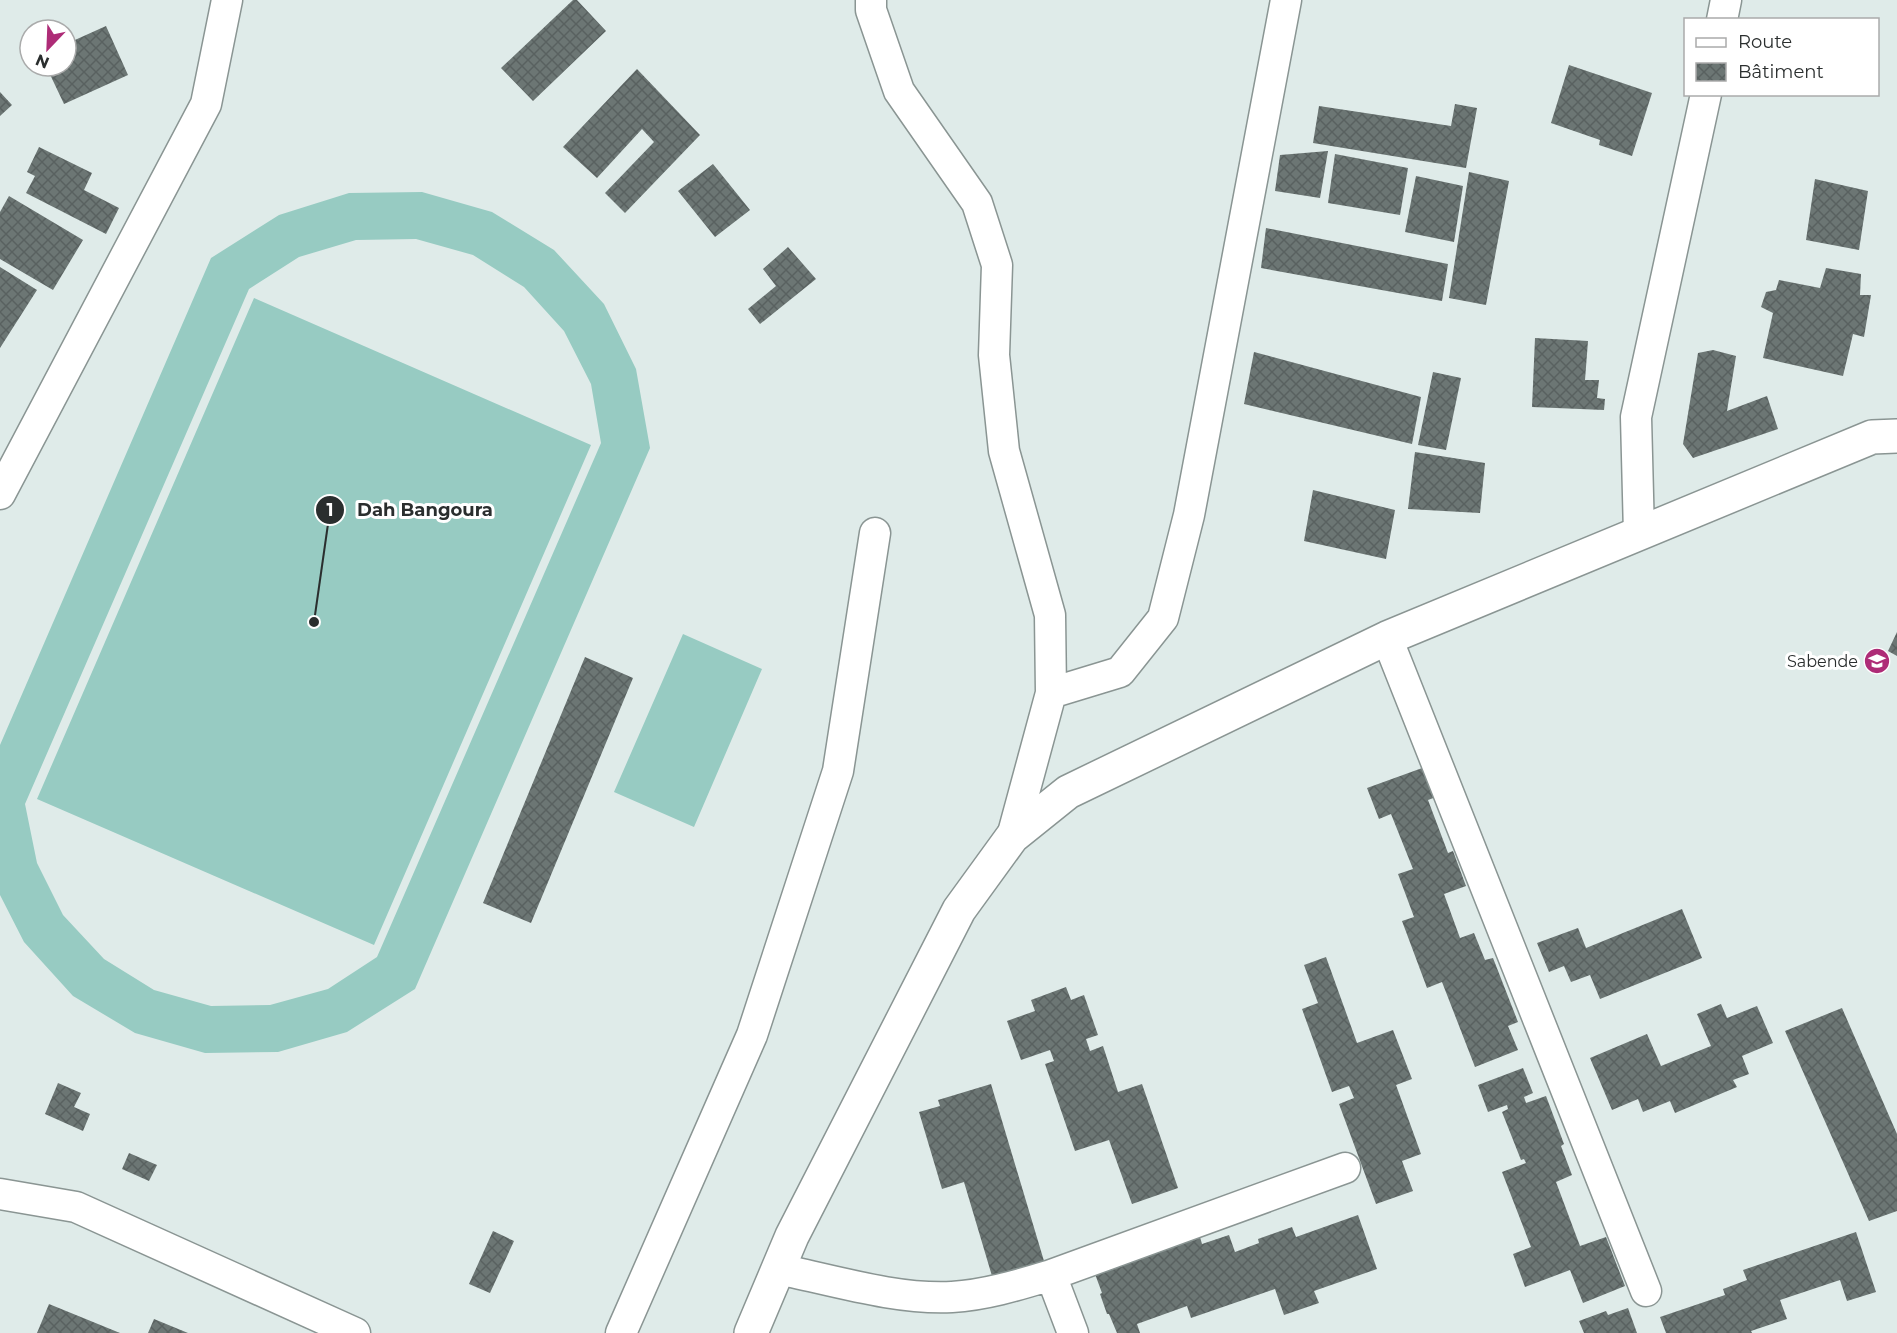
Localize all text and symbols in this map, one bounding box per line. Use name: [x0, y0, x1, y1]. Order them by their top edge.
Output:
north arrow: [18, 18, 78, 78]
legend: [1684, 18, 1879, 96]
text: Route: [1738, 31, 1792, 53]
text: N: [33, 50, 52, 73]
text: Bâtiment: [1738, 61, 1824, 83]
callout: Dah Bangoura: [315, 492, 504, 528]
text: 1: [326, 499, 334, 521]
text: Dah Bangoura: [357, 499, 493, 521]
school or university icon: Sabende: [1862, 646, 1892, 676]
place label: Sabende: [1787, 652, 1858, 671]

